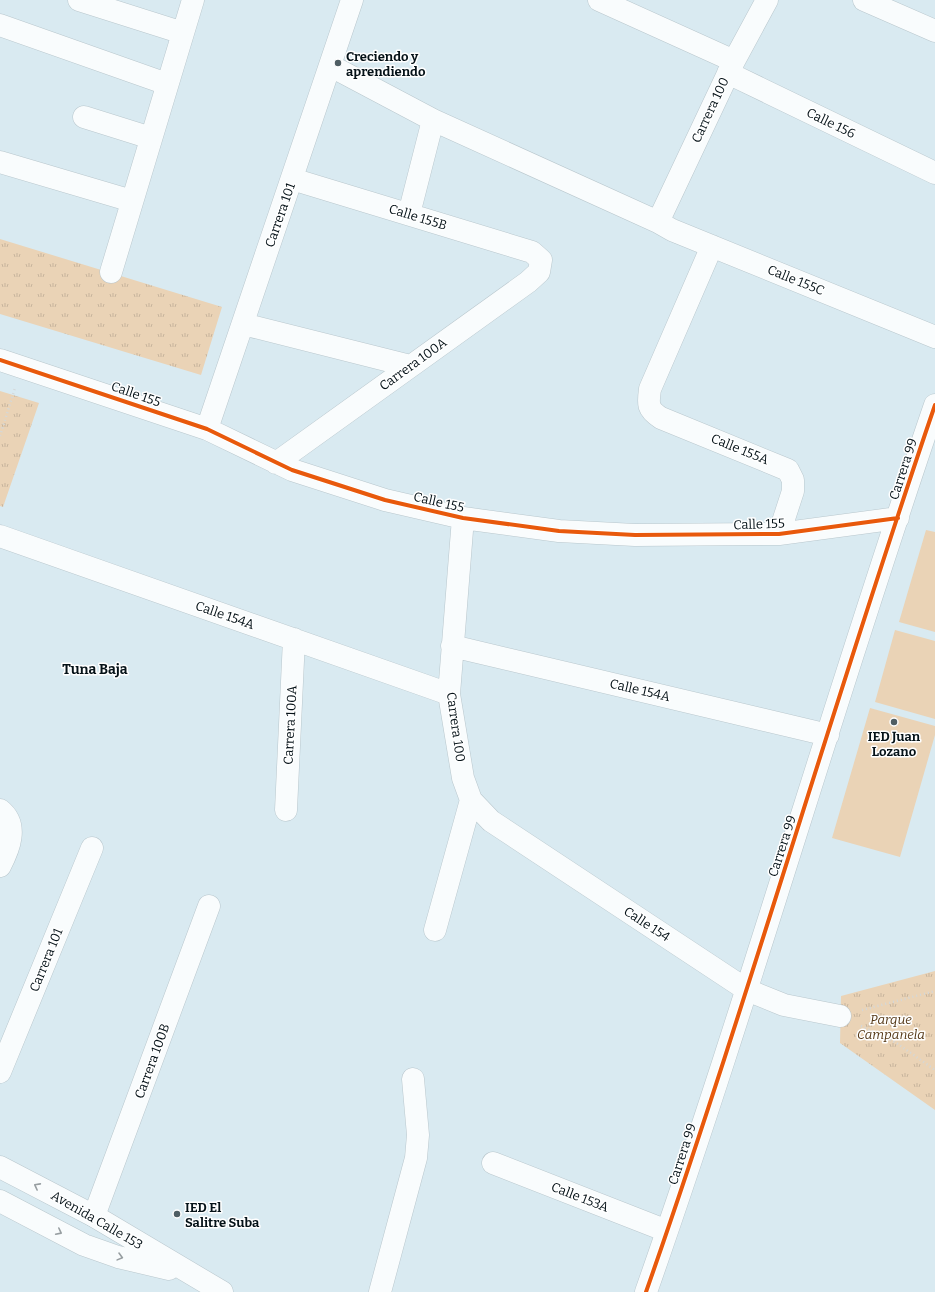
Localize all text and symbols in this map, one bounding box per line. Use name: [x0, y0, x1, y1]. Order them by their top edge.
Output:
place label: Creciendo y aprendiendo: [346, 49, 426, 79]
marker: Creciendo y aprendiendo: [333, 58, 343, 68]
street label: Carrera 100: [688, 75, 732, 145]
street label: Calle 156: [804, 105, 858, 141]
street label: Carrera 101: [262, 180, 298, 249]
street label: Calle 155B: [387, 201, 449, 233]
street label: Calle 155C: [765, 262, 827, 298]
street label: Carrera 100A: [376, 334, 450, 393]
street label: Calle 155: [109, 379, 163, 410]
street label: Calle 155A: [709, 431, 772, 468]
street label: Carrera 99: [886, 436, 920, 502]
street label: Calle 155: [412, 489, 466, 515]
street label: Calle 155: [733, 516, 785, 532]
street label: Calle 154A: [193, 598, 257, 632]
district label: Tuna Baja: [62, 661, 128, 678]
street label: Calle 154A: [608, 676, 672, 704]
street label: Carrera 100A: [280, 684, 300, 765]
street label: Carrera 100: [444, 691, 468, 763]
marker: IED Juan Lozano: [889, 717, 899, 727]
place label: IED Juan Lozano: [868, 729, 921, 759]
street label: Carrera 99: [765, 813, 799, 879]
street label: Calle 154: [621, 903, 673, 945]
street label: Carrera 101: [26, 925, 66, 994]
park label: Parque Campanela: [857, 1012, 925, 1042]
street label: Carrera 100B: [131, 1021, 173, 1101]
street label: Carrera 99: [665, 1121, 699, 1187]
street label: Calle 153A: [549, 1179, 612, 1215]
one-way arrow: [33, 1183, 41, 1191]
street label: Avenida Calle 153: [48, 1188, 146, 1252]
place label: IED El Salitre Suba: [185, 1200, 260, 1230]
marker: IED El Salitre Suba: [172, 1209, 182, 1219]
one-way arrow: [55, 1228, 63, 1235]
one-way arrow: [117, 1252, 124, 1261]

